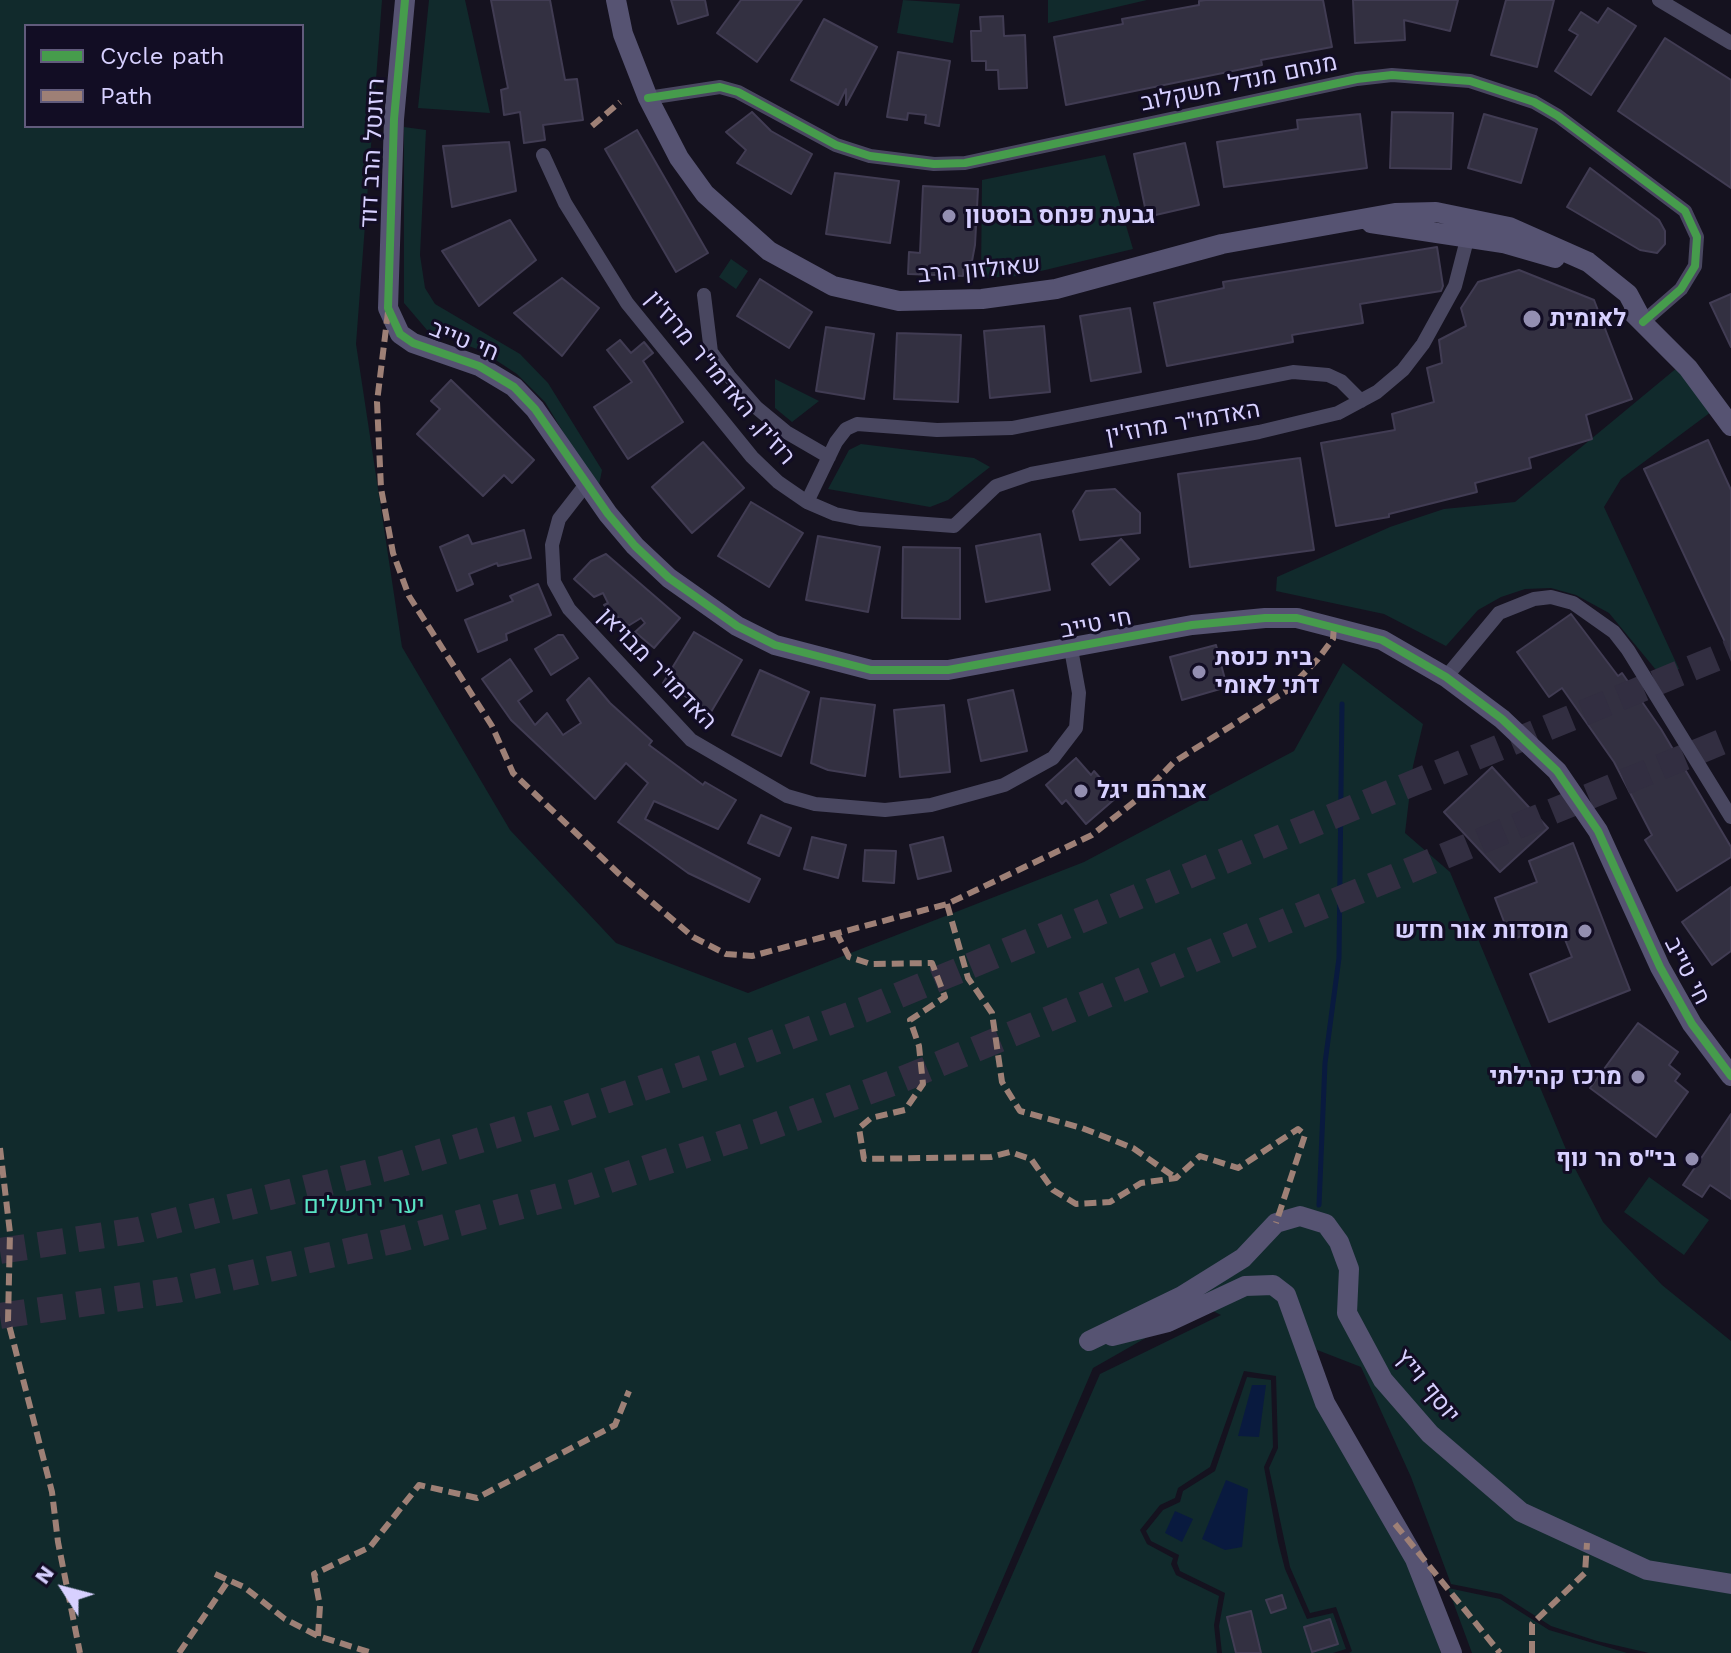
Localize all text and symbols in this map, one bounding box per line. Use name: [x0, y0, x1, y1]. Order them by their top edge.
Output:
legend: [24, 24, 304, 128]
text: Cycle path: [100, 42, 225, 70]
street label: מנחם מנדל משקלוב: [1138, 48, 1340, 118]
street label: רוזנטל הרב דוד: [355, 77, 391, 229]
text: Path: [100, 82, 153, 110]
place label: גבעת פנחס בוסטון: [965, 202, 1155, 230]
marker: גבעת פנחס בוסטון: [940, 207, 958, 225]
street label: שאולזון הרב: [916, 250, 1042, 290]
street label: רוז'ין, האדמו"ר מרוז'ין: [639, 285, 801, 471]
place label: לאומית: [1550, 305, 1626, 333]
marker: לאומית: [1521, 308, 1543, 330]
street label: חי טייב: [425, 314, 503, 368]
street label: האדמו"ר מרוז'ין: [1104, 395, 1262, 451]
street label: האדמו"ר מבויאן: [592, 602, 722, 736]
street label: חי טייב: [1058, 603, 1134, 645]
place label: בית כנסת דתי לאומי: [1215, 644, 1320, 700]
marker: בית כנסת דתי לאומי: [1190, 663, 1208, 681]
place label: אברהם יגל: [1097, 777, 1207, 805]
marker: אברהם יגל: [1072, 782, 1090, 800]
place label: מוסדות אור חדש: [1395, 917, 1569, 945]
marker: מוסדות אור חדש: [1576, 922, 1594, 940]
street label: חי טייב: [1658, 932, 1716, 1010]
place label: מרכז קהילתי: [1490, 1063, 1622, 1091]
marker: מרכז קהילתי: [1629, 1068, 1647, 1086]
place label: בי"ס הר נוף: [1556, 1145, 1676, 1173]
marker: בי"ס הר נוף: [1683, 1150, 1701, 1168]
park label: יער ירושלים: [303, 1192, 425, 1220]
street label: יוסף וייץ: [1389, 1343, 1465, 1429]
north arrow: [24, 1549, 104, 1629]
text: N: [29, 1561, 59, 1589]

